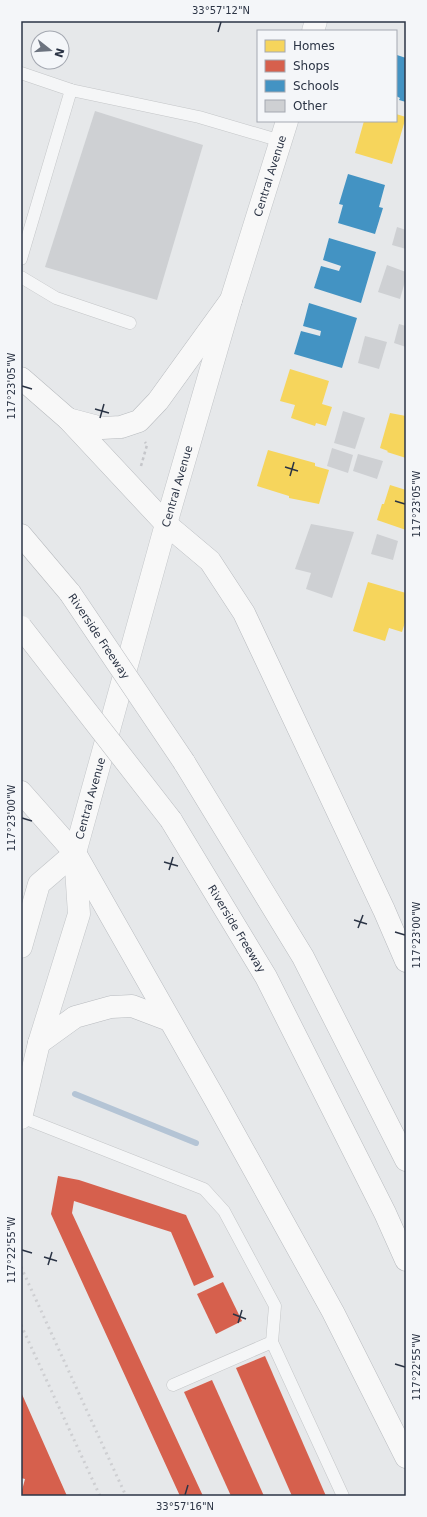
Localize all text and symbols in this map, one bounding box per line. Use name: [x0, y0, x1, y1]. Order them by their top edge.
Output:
text: 33°57'12"N: [192, 5, 250, 16]
north arrow: [30, 30, 70, 70]
legend: [257, 30, 397, 122]
text: Homes: [293, 39, 335, 53]
text: N: [52, 46, 67, 59]
text: Shops: [293, 59, 329, 73]
text: Schools: [293, 79, 339, 93]
text: Other: [293, 99, 327, 113]
street label: Central Avenue: [251, 133, 289, 218]
text: 117°23'05"W: [6, 353, 17, 419]
street label: Central Avenue: [159, 444, 195, 529]
text: 117°23'05"W: [411, 471, 422, 537]
street label: Riverside Freeway: [66, 591, 133, 682]
street label: Central Avenue: [73, 756, 108, 841]
text: 117°23'00"W: [6, 785, 17, 851]
street label: Riverside Freeway: [205, 882, 269, 975]
text: 117°23'00"W: [411, 902, 422, 968]
text: 117°22'55"W: [6, 1217, 17, 1283]
text: 117°22'55"W: [411, 1334, 422, 1400]
text: 33°57'16"N: [156, 1501, 214, 1512]

